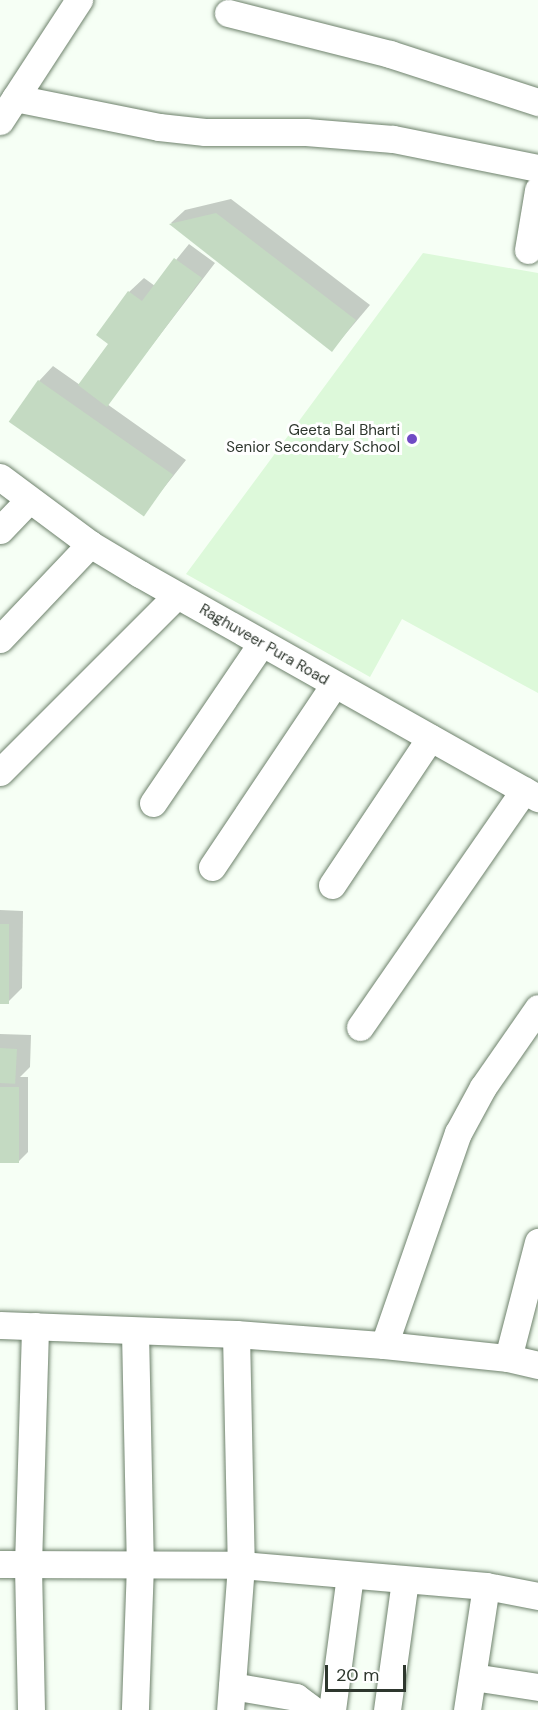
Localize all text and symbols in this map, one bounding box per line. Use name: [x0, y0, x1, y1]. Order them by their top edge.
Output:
place label: Geeta Bal Bharti Senior Secondary School: [226, 421, 400, 456]
marker: Geeta Bal Bharti Senior Secondary School: [405, 432, 419, 446]
street label: Raghuveer Pura Road: [196, 601, 332, 689]
scale bar: [328, 1653, 409, 1691]
text: 20 m: [336, 1663, 379, 1687]

